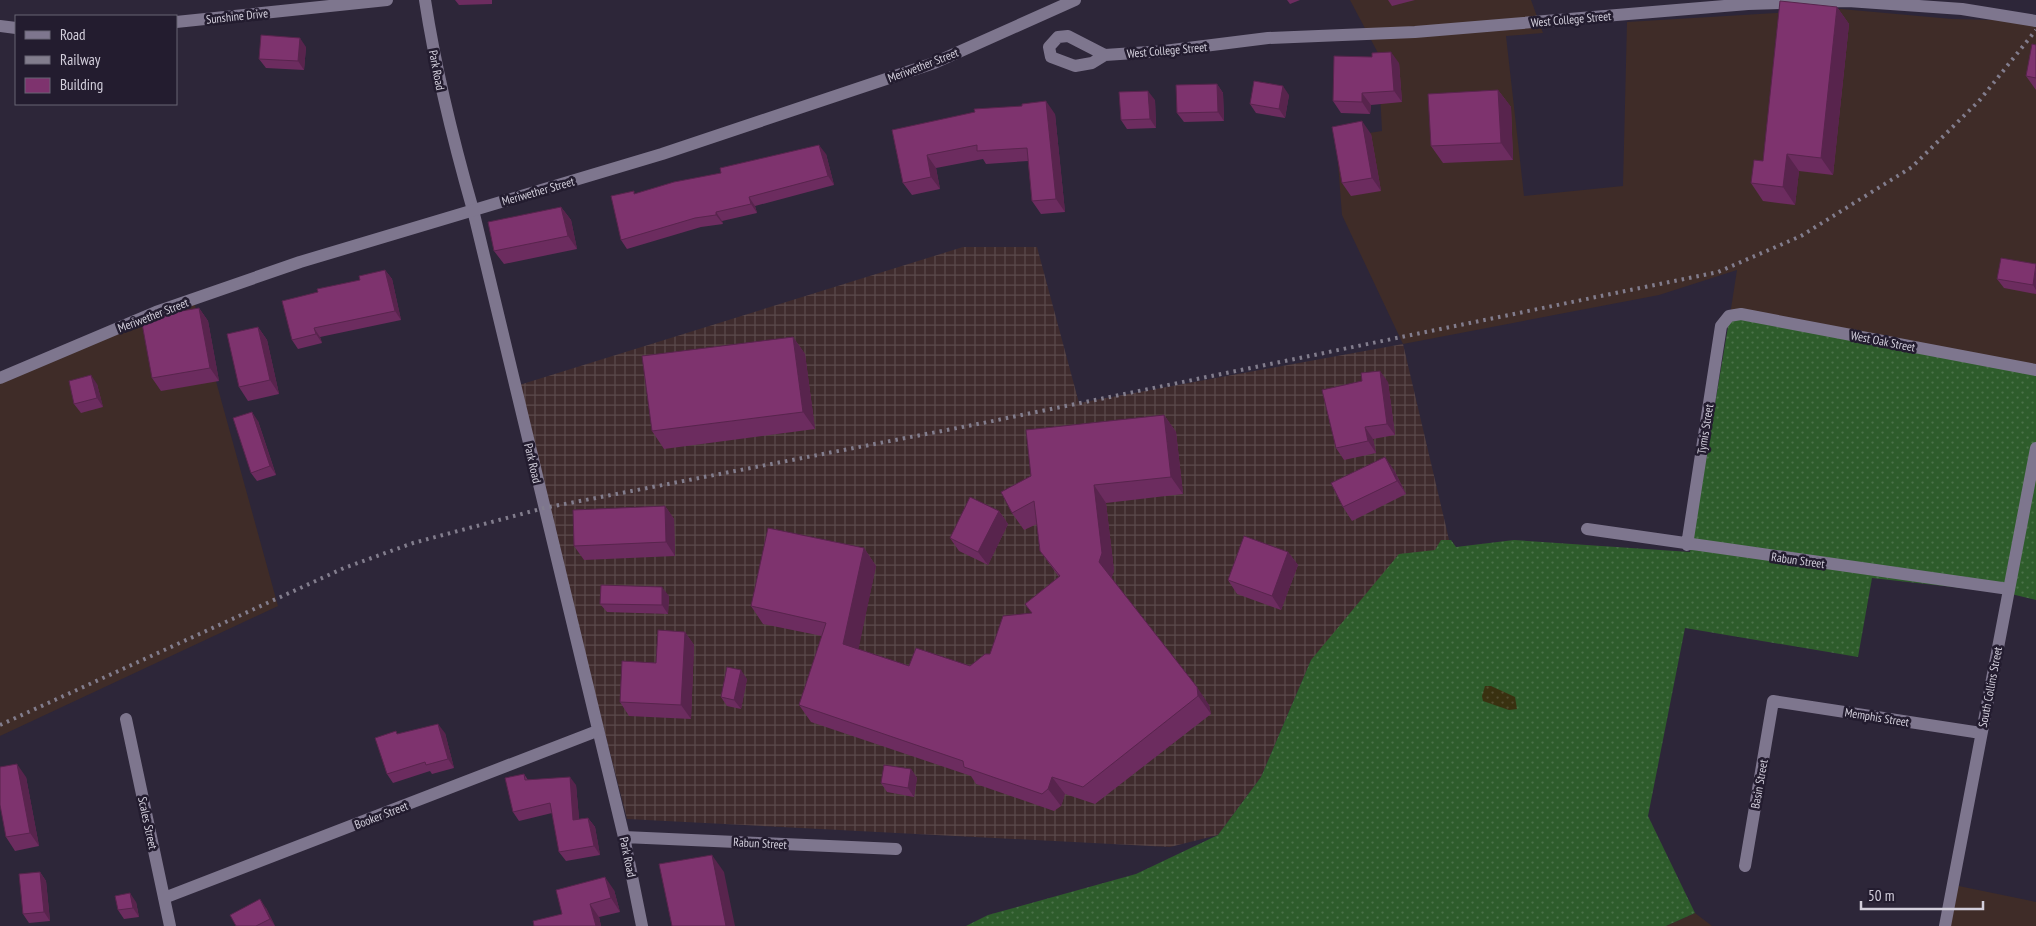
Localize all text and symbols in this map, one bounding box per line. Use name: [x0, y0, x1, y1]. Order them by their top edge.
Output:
street label: Sunshine Drive: [205, 5, 269, 27]
street label: West College Street: [1530, 8, 1613, 30]
legend: [15, 15, 178, 105]
text: Road: [60, 25, 86, 44]
street label: West College Street: [1126, 39, 1209, 61]
street label: Meriwether Street: [885, 44, 961, 85]
street label: Park Road: [426, 49, 448, 91]
text: Railway: [60, 50, 101, 69]
text: Building: [60, 75, 103, 94]
street label: Meriwether Street: [500, 173, 577, 208]
street label: Meriwether Street: [115, 294, 191, 335]
street label: West Oak Street: [1849, 327, 1917, 355]
street label: Tymis Street: [1694, 402, 1716, 455]
street label: Park Road: [521, 442, 545, 484]
street label: Rabun Street: [1770, 549, 1826, 571]
street label: South Collins Street: [1975, 645, 2005, 729]
street label: Memphis Street: [1844, 705, 1911, 730]
street label: Basin Street: [1747, 758, 1771, 810]
street label: Scales Street: [135, 795, 161, 851]
street label: Booker Street: [352, 798, 411, 832]
street label: Rabun Street: [733, 834, 788, 852]
street label: Park Road: [616, 836, 640, 878]
scale bar: [1861, 878, 1984, 910]
text: 50 m: [1868, 886, 1894, 905]

